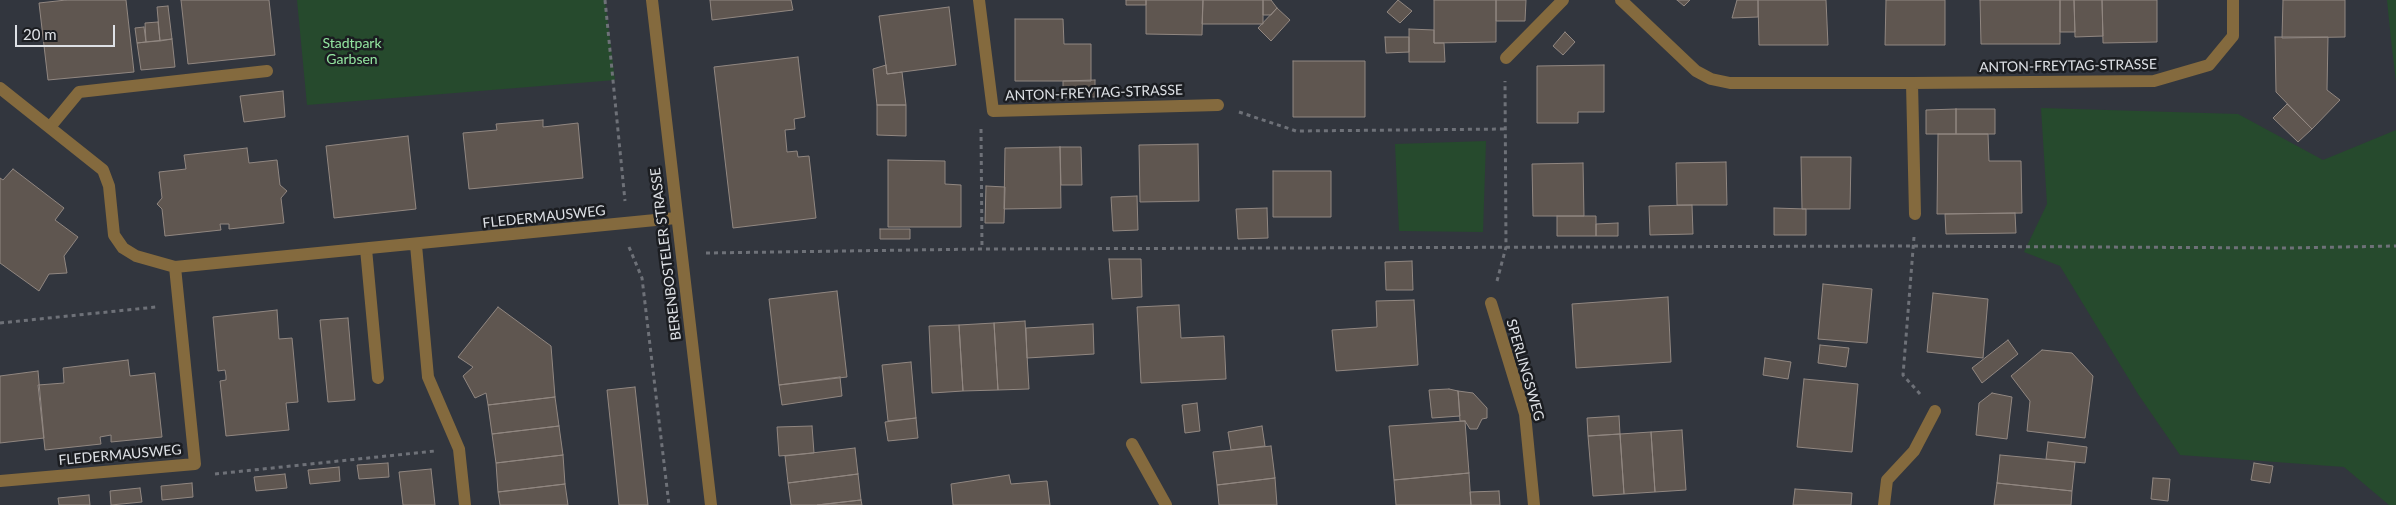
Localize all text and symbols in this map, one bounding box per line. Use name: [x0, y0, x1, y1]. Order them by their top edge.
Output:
scale bar: [18, 15, 118, 47]
text: 20 m: [23, 25, 57, 43]
park label: Stadtpark Garbsen: [322, 35, 382, 68]
street label: ANTON-FREYTAG-STRASSE: [1979, 56, 2157, 76]
street label: ANTON-FREYTAG-STRASSE: [1005, 82, 1183, 104]
street label: BERENBOSTELER STRASSE: [647, 167, 685, 341]
street label: FLEDERMAUSWEG: [482, 202, 606, 232]
street label: SPERLINGSWEG: [1502, 317, 1548, 423]
street label: FLEDERMAUSWEG: [58, 441, 182, 469]

